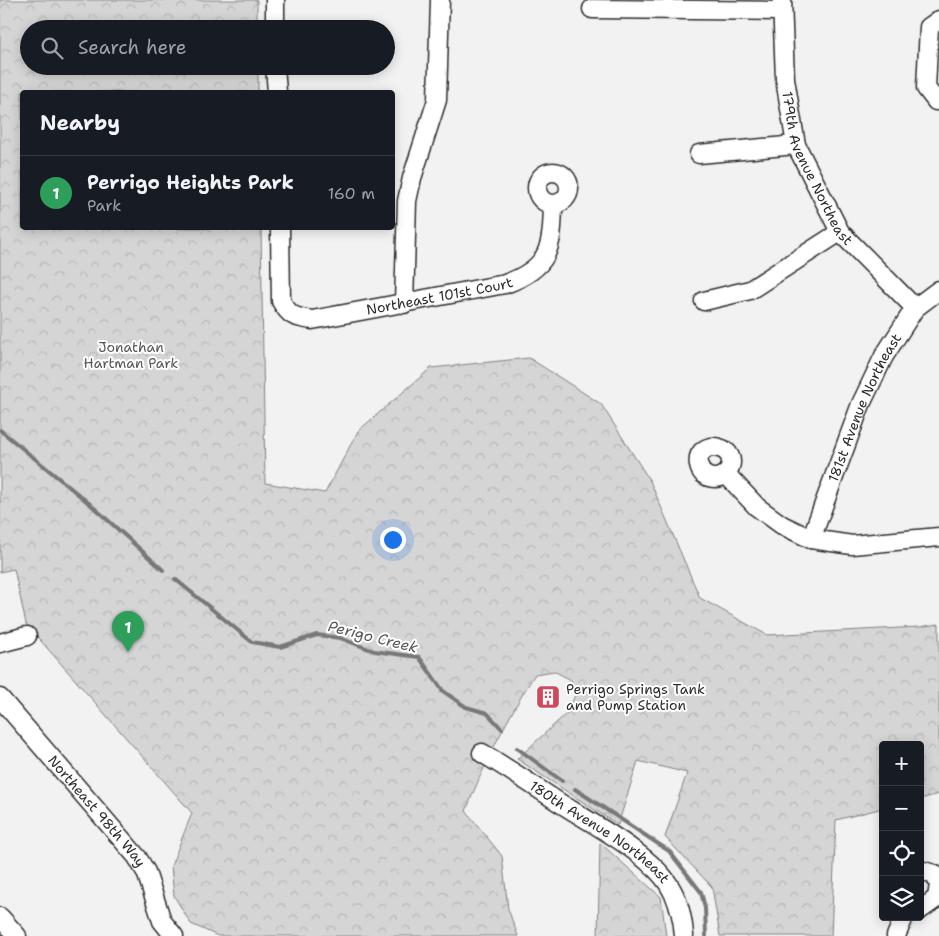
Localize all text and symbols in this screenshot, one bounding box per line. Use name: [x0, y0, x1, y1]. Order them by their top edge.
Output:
search box: [20, 20, 395, 75]
icon: search: [38, 34, 66, 62]
text: Search here: [78, 35, 187, 60]
street label: 179th Avenue Northeast: [778, 90, 857, 249]
text: Nearby: [40, 109, 120, 137]
text: Perrigo Heights Park: [87, 170, 294, 195]
text: 1: [52, 183, 60, 204]
text: 160 m: [328, 183, 375, 204]
text: Park: [87, 195, 121, 216]
street label: Northeast 101st Court: [365, 273, 515, 319]
street label: 181st Avenue Northeast: [824, 330, 905, 484]
park label: Jonathan Hartman Park: [84, 338, 178, 372]
your location: [380, 527, 406, 553]
pin: 1: [112, 611, 144, 652]
water label: Perigo Creek: [326, 616, 420, 658]
place label: Perrigo Springs Tank and Pump Station: [566, 680, 705, 714]
building icon: Perrigo Springs Tank and Pump Station: [535, 684, 561, 710]
map controls: [879, 741, 924, 921]
button: +: [879, 741, 924, 786]
street label: Northeast 98th Way: [44, 751, 150, 870]
street label: 180th Avenue Northeast: [526, 777, 674, 887]
button: −: [879, 786, 924, 831]
button: locate: [879, 831, 924, 876]
button: layers: [879, 876, 924, 921]

